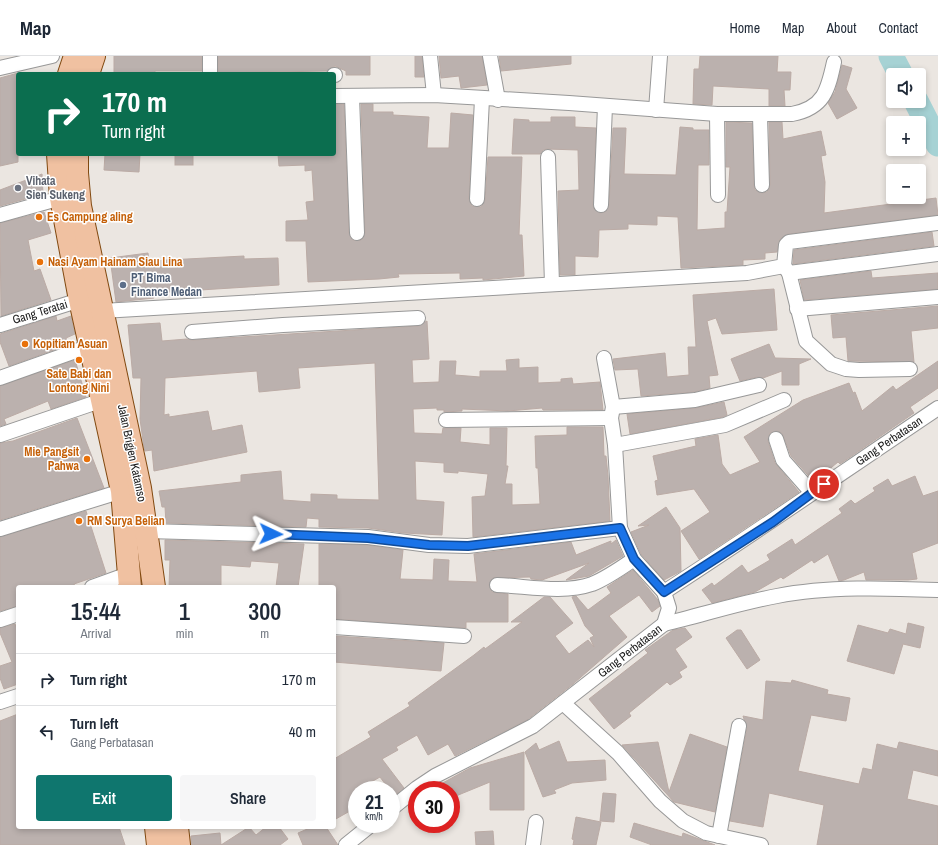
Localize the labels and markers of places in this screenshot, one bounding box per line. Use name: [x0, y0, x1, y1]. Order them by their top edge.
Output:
place label: Vihata Sien Sukeng: [26, 173, 85, 203]
marker: Vihata Sien Sukeng: [13, 183, 23, 193]
place label: Es Campung aling: [47, 209, 133, 225]
marker: Es Campung aling: [34, 212, 44, 222]
place label: Nasi Ayam Hainam Siau Lina: [48, 254, 183, 270]
marker: Nasi Ayam Hainam Siau Lina: [35, 257, 45, 267]
place label: PT Bima Finance Medan: [131, 270, 202, 300]
marker: PT Bima Finance Medan: [118, 280, 128, 290]
place label: Kopitiam Asuan: [33, 336, 108, 352]
marker: Kopitiam Asuan: [20, 339, 30, 349]
marker: Sate Babi dan Lontong Nini: [74, 355, 84, 365]
place label: Sate Babi dan Lontong Nini: [46, 366, 112, 396]
place label: Mie Pangsit Pahwa: [24, 444, 80, 474]
marker: Mie Pangsit Pahwa: [82, 454, 92, 464]
pin: [807, 467, 841, 501]
place label: RM Surya Belian: [87, 513, 165, 529]
marker: RM Surya Belian: [74, 516, 84, 526]

